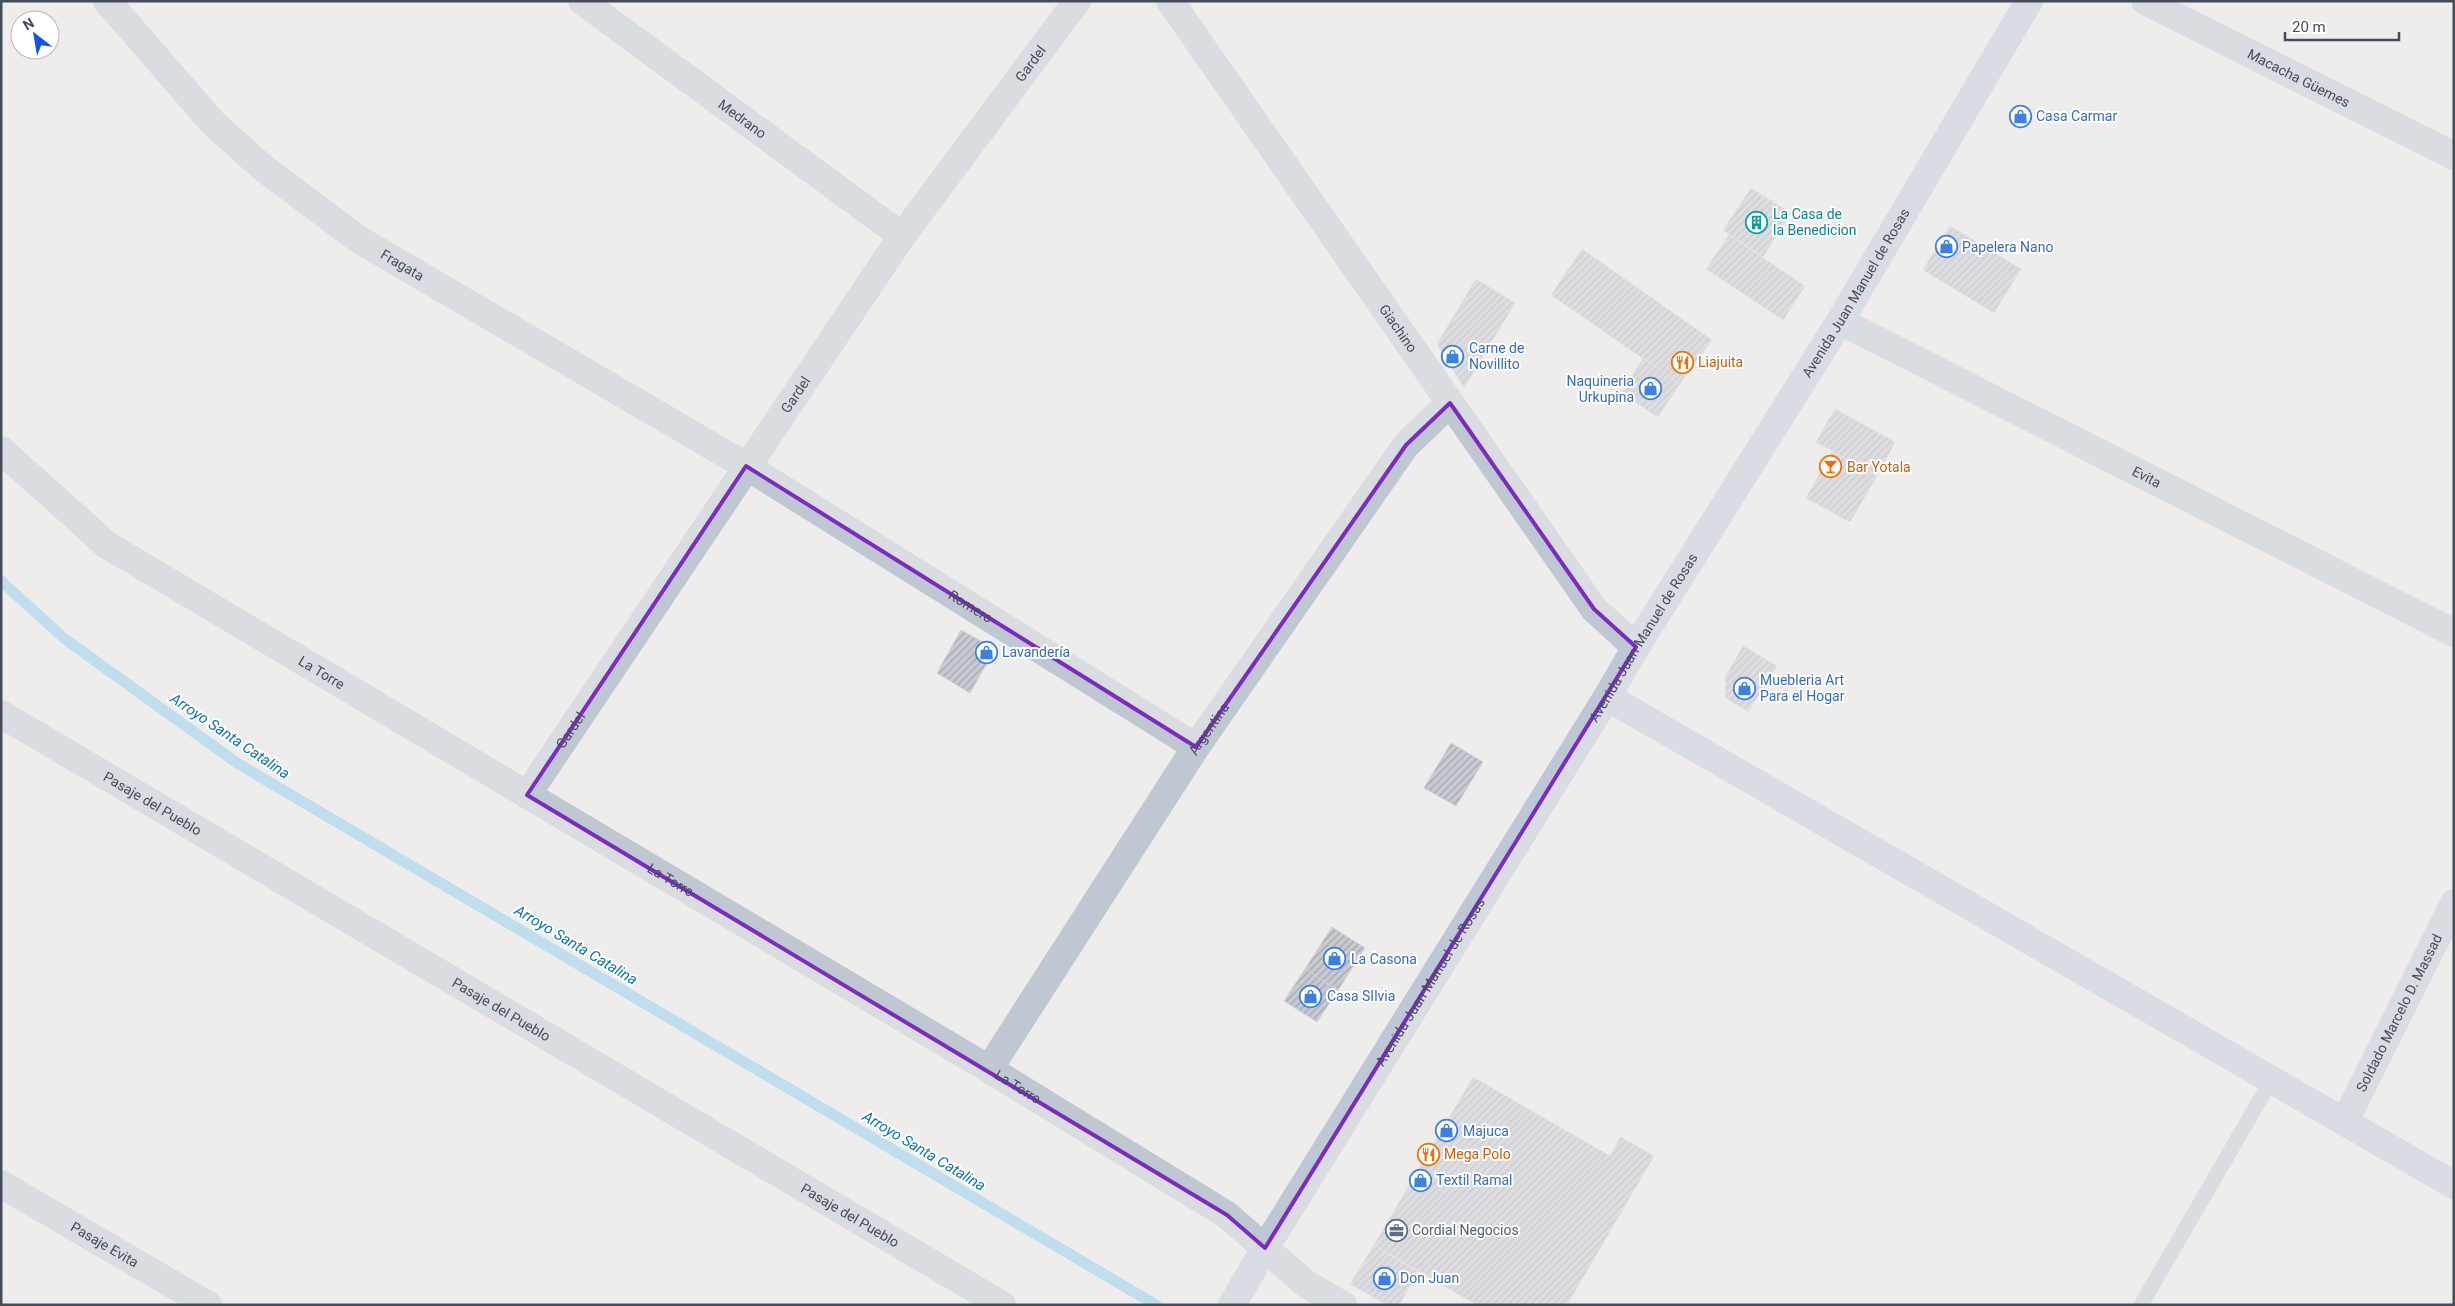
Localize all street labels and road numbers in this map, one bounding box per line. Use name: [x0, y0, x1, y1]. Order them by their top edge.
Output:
street label: Gardel: [1012, 43, 1049, 85]
street label: Macacha Güemes: [2245, 46, 2353, 111]
street label: Medrano: [715, 96, 769, 142]
street label: Avenida Juan Manuel de Rosas: [1799, 205, 1913, 380]
street label: Fragata: [378, 246, 427, 284]
street label: Giachino: [1376, 301, 1420, 355]
street label: Gardel: [778, 373, 813, 416]
street label: Evita: [2130, 463, 2164, 491]
street label: Avenida Juan Manuel de Rosas: [1586, 550, 1701, 725]
street label: Romero: [946, 587, 996, 626]
street label: La Torre: [296, 653, 348, 692]
street label: Argentina: [1185, 700, 1232, 758]
street label: Gardel: [553, 709, 588, 752]
street label: Pasaje del Pueblo: [101, 768, 204, 839]
street label: La Torre: [645, 860, 697, 900]
street label: Avenida Juan Manuel de Rosas: [1372, 895, 1488, 1069]
street label: Soldado Marcelo D. Massad: [2353, 931, 2445, 1094]
street label: Pasaje del Pueblo: [449, 974, 553, 1045]
street label: La Torre: [992, 1067, 1044, 1107]
street label: Pasaje del Pueblo: [798, 1180, 902, 1250]
street label: Pasaje Evita: [68, 1219, 141, 1271]

